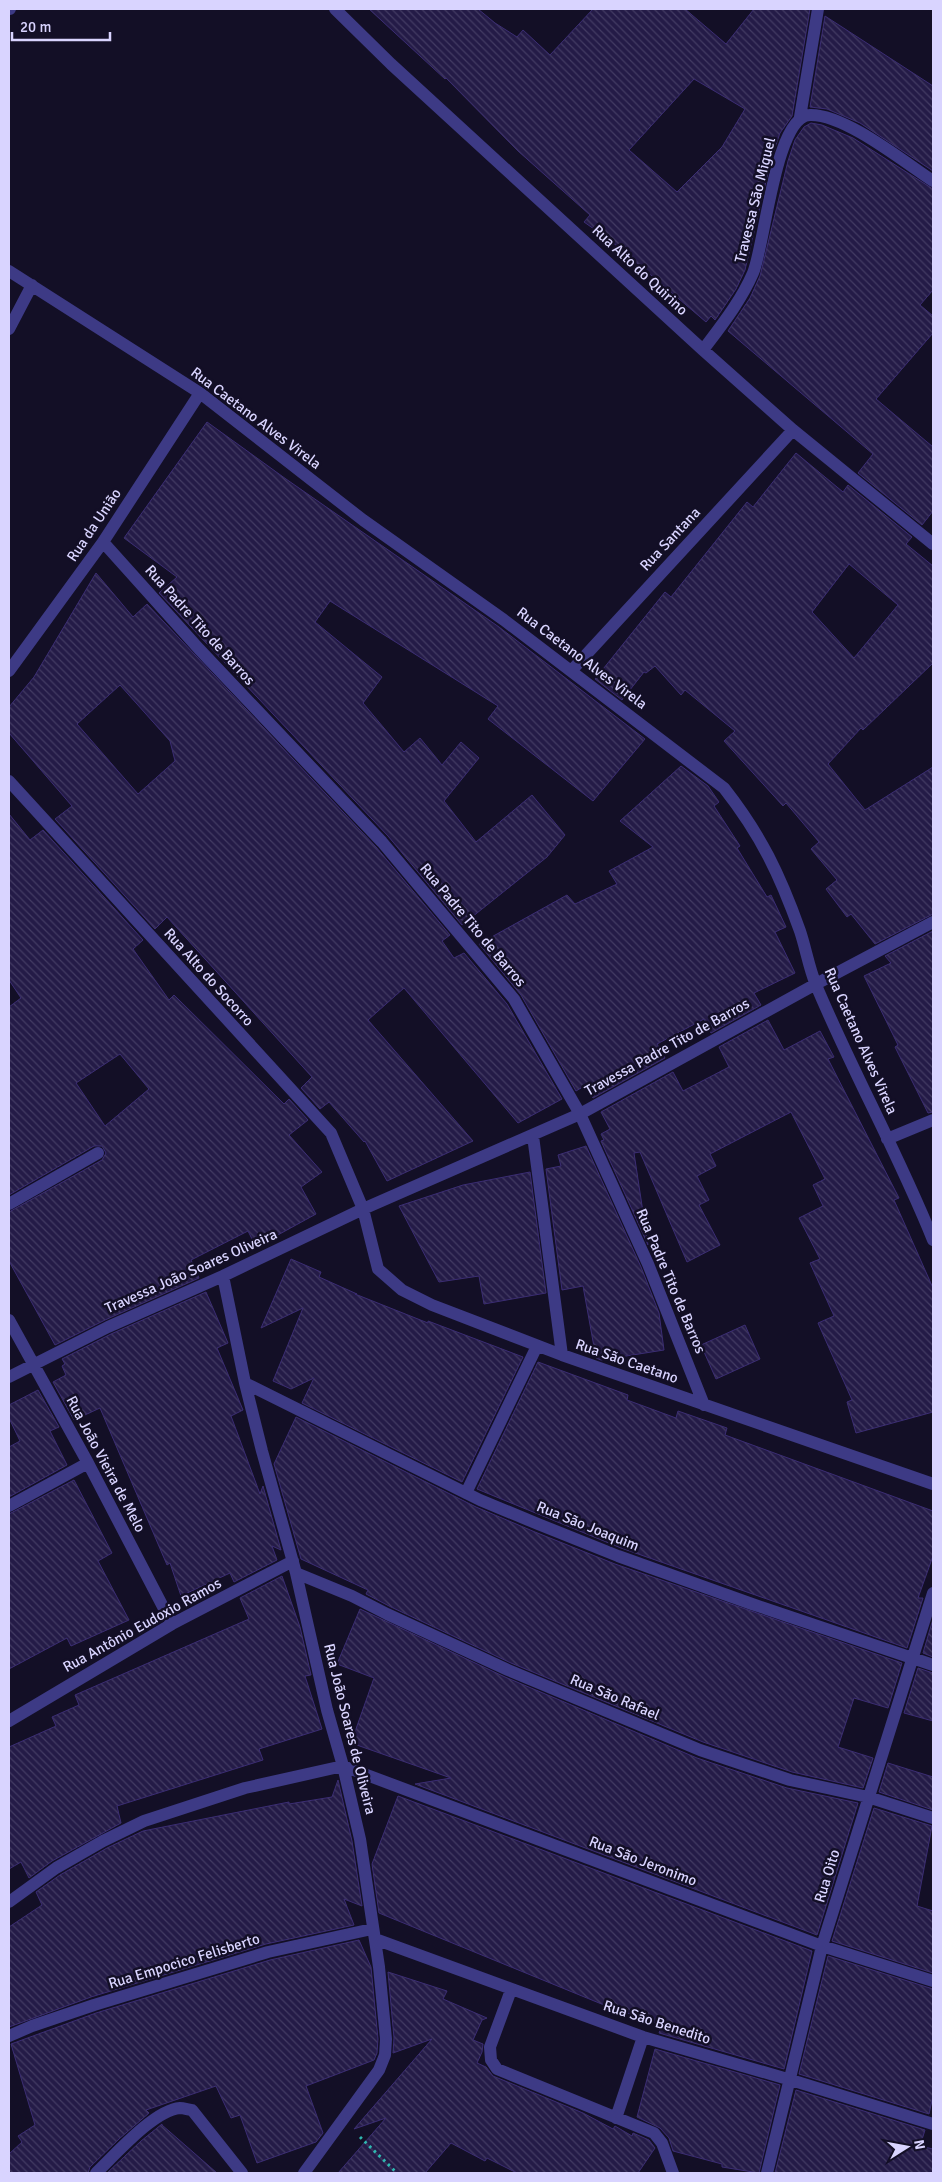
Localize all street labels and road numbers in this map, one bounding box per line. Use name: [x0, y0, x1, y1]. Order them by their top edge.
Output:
street label: Travessa São Miguel: [731, 135, 779, 265]
street label: Rua Alto do Quirino: [589, 221, 692, 319]
street label: Rua Caetano Alves Virela: [187, 363, 325, 473]
street label: Rua da União: [63, 485, 125, 565]
street label: Rua Santana: [636, 503, 704, 575]
street label: Rua Padre Tito de Barros: [141, 561, 259, 689]
street label: Rua Caetano Alves Virela: [513, 603, 651, 713]
street label: Rua Padre Tito de Barros: [416, 860, 530, 991]
street label: Rua Alto do Socorro: [160, 924, 258, 1030]
street label: Rua Caetano Alves Virela: [821, 965, 901, 1117]
street label: Travessa Padre Tito de Barros: [582, 994, 753, 1100]
street label: Rua Padre Tito de Barros: [632, 1206, 710, 1357]
street label: Travessa João Soares Oliveira: [102, 1225, 280, 1317]
street label: Rua São Caetano: [573, 1335, 681, 1387]
street label: Rua João Vieira de Melo: [62, 1393, 150, 1535]
street label: Rua São Joaquim: [534, 1497, 642, 1555]
street label: Rua Antônio Eudoxio Ramos: [60, 1574, 225, 1676]
street label: Rua João Soares de Oliveira: [320, 1642, 380, 1816]
street label: Rua São Rafael: [567, 1670, 663, 1724]
street label: Rua São Jeronimo: [587, 1832, 700, 1890]
street label: Rua Oito: [810, 1847, 844, 1905]
street label: Rua Empocico Felisberto: [106, 1929, 262, 1993]
street label: Rua São Benedito: [601, 1996, 713, 2048]

